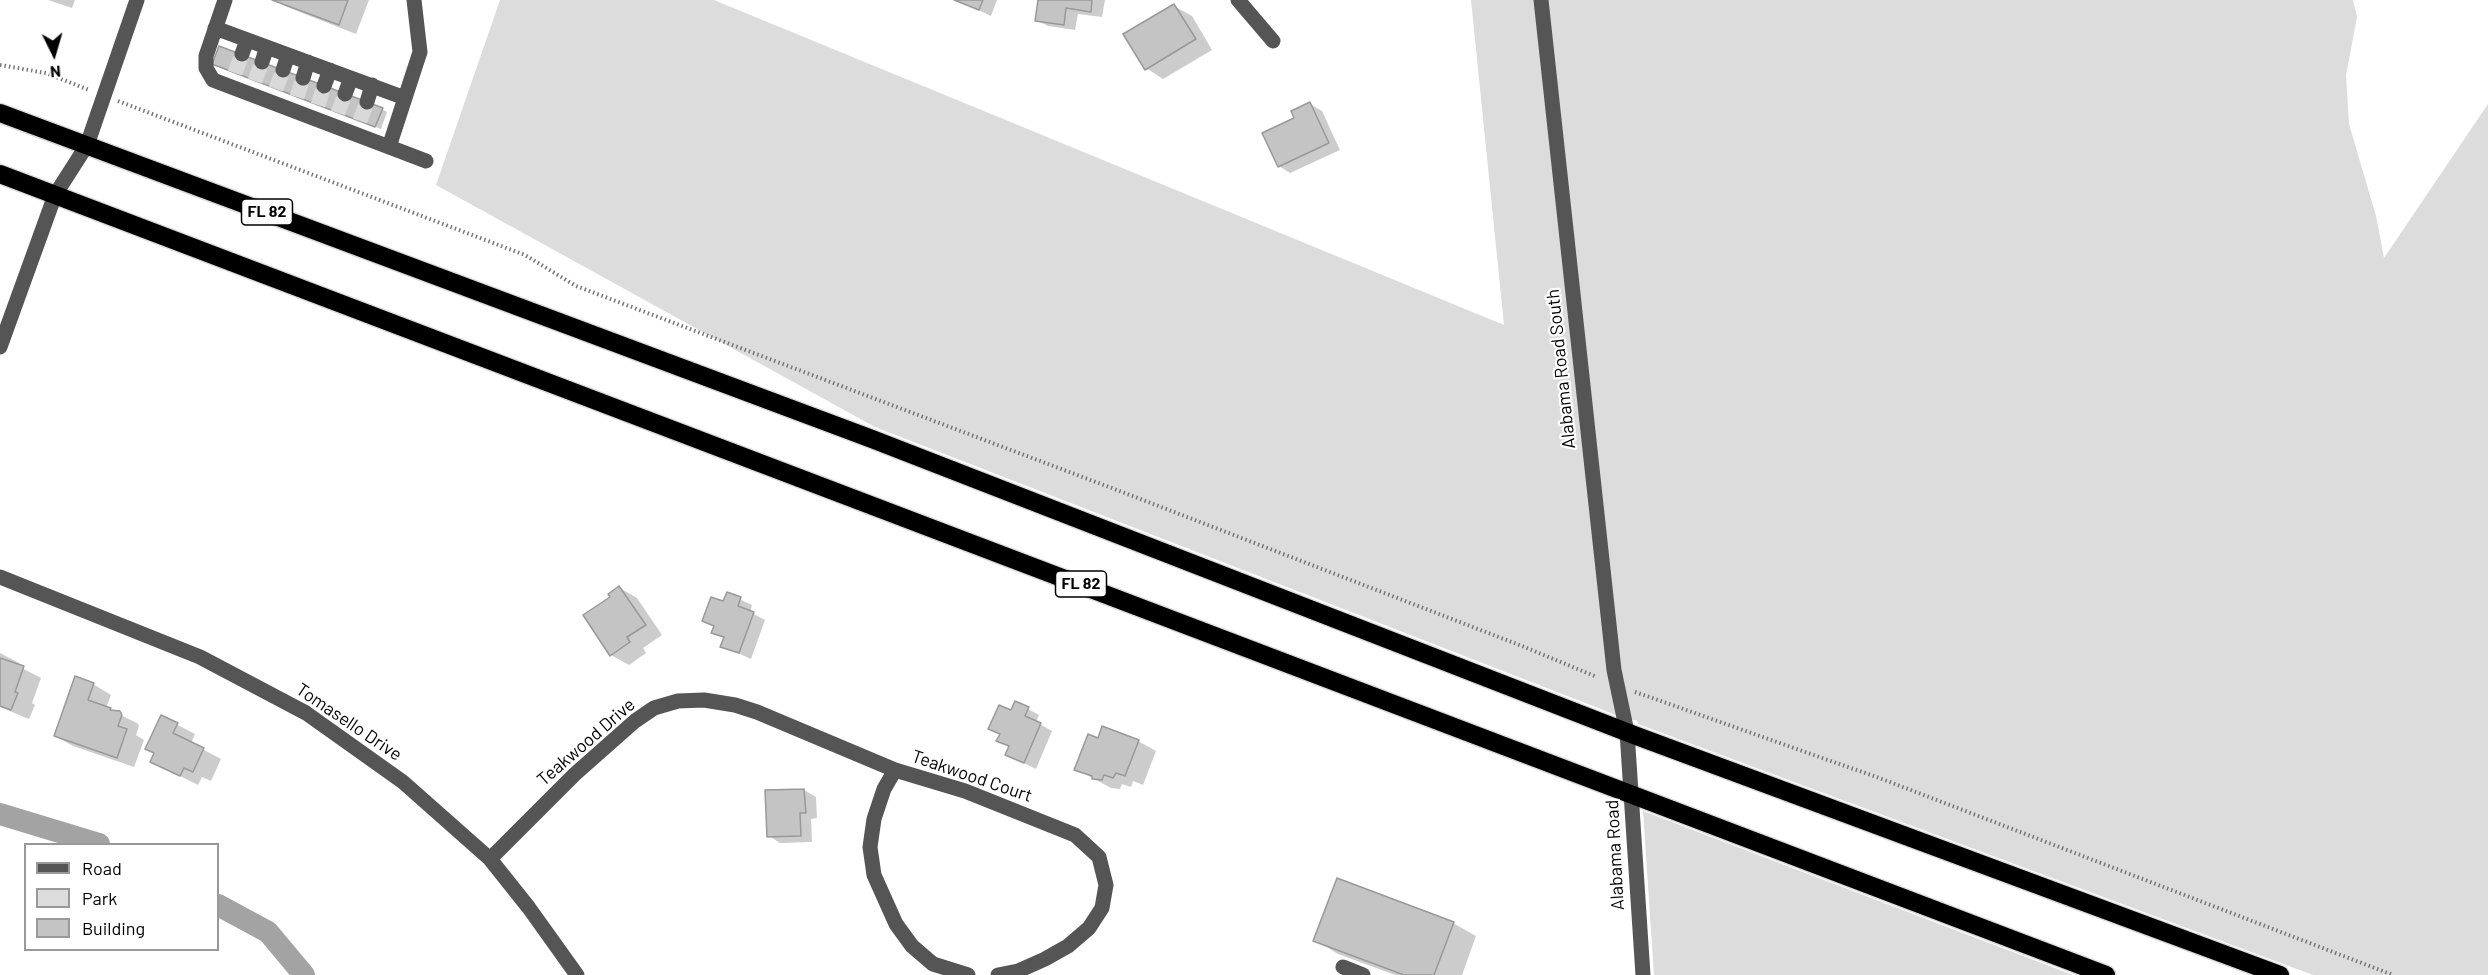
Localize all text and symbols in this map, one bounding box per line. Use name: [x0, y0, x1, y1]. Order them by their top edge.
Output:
north arrow: [24, 24, 84, 84]
text: N: [49, 63, 62, 82]
road number: FL 82: [242, 199, 292, 225]
street label: Alabama Road South: [1542, 288, 1580, 450]
road number: FL 82: [1056, 571, 1106, 597]
street label: Tomasello Drive: [292, 679, 406, 765]
street label: Teakwood Drive: [533, 694, 639, 790]
street label: Teakwood Court: [909, 745, 1035, 807]
street label: Alabama Road: [1601, 799, 1629, 911]
legend: [24, 843, 219, 951]
text: Road: [82, 857, 122, 879]
text: Park: [82, 887, 117, 909]
text: Building: [82, 917, 145, 939]

